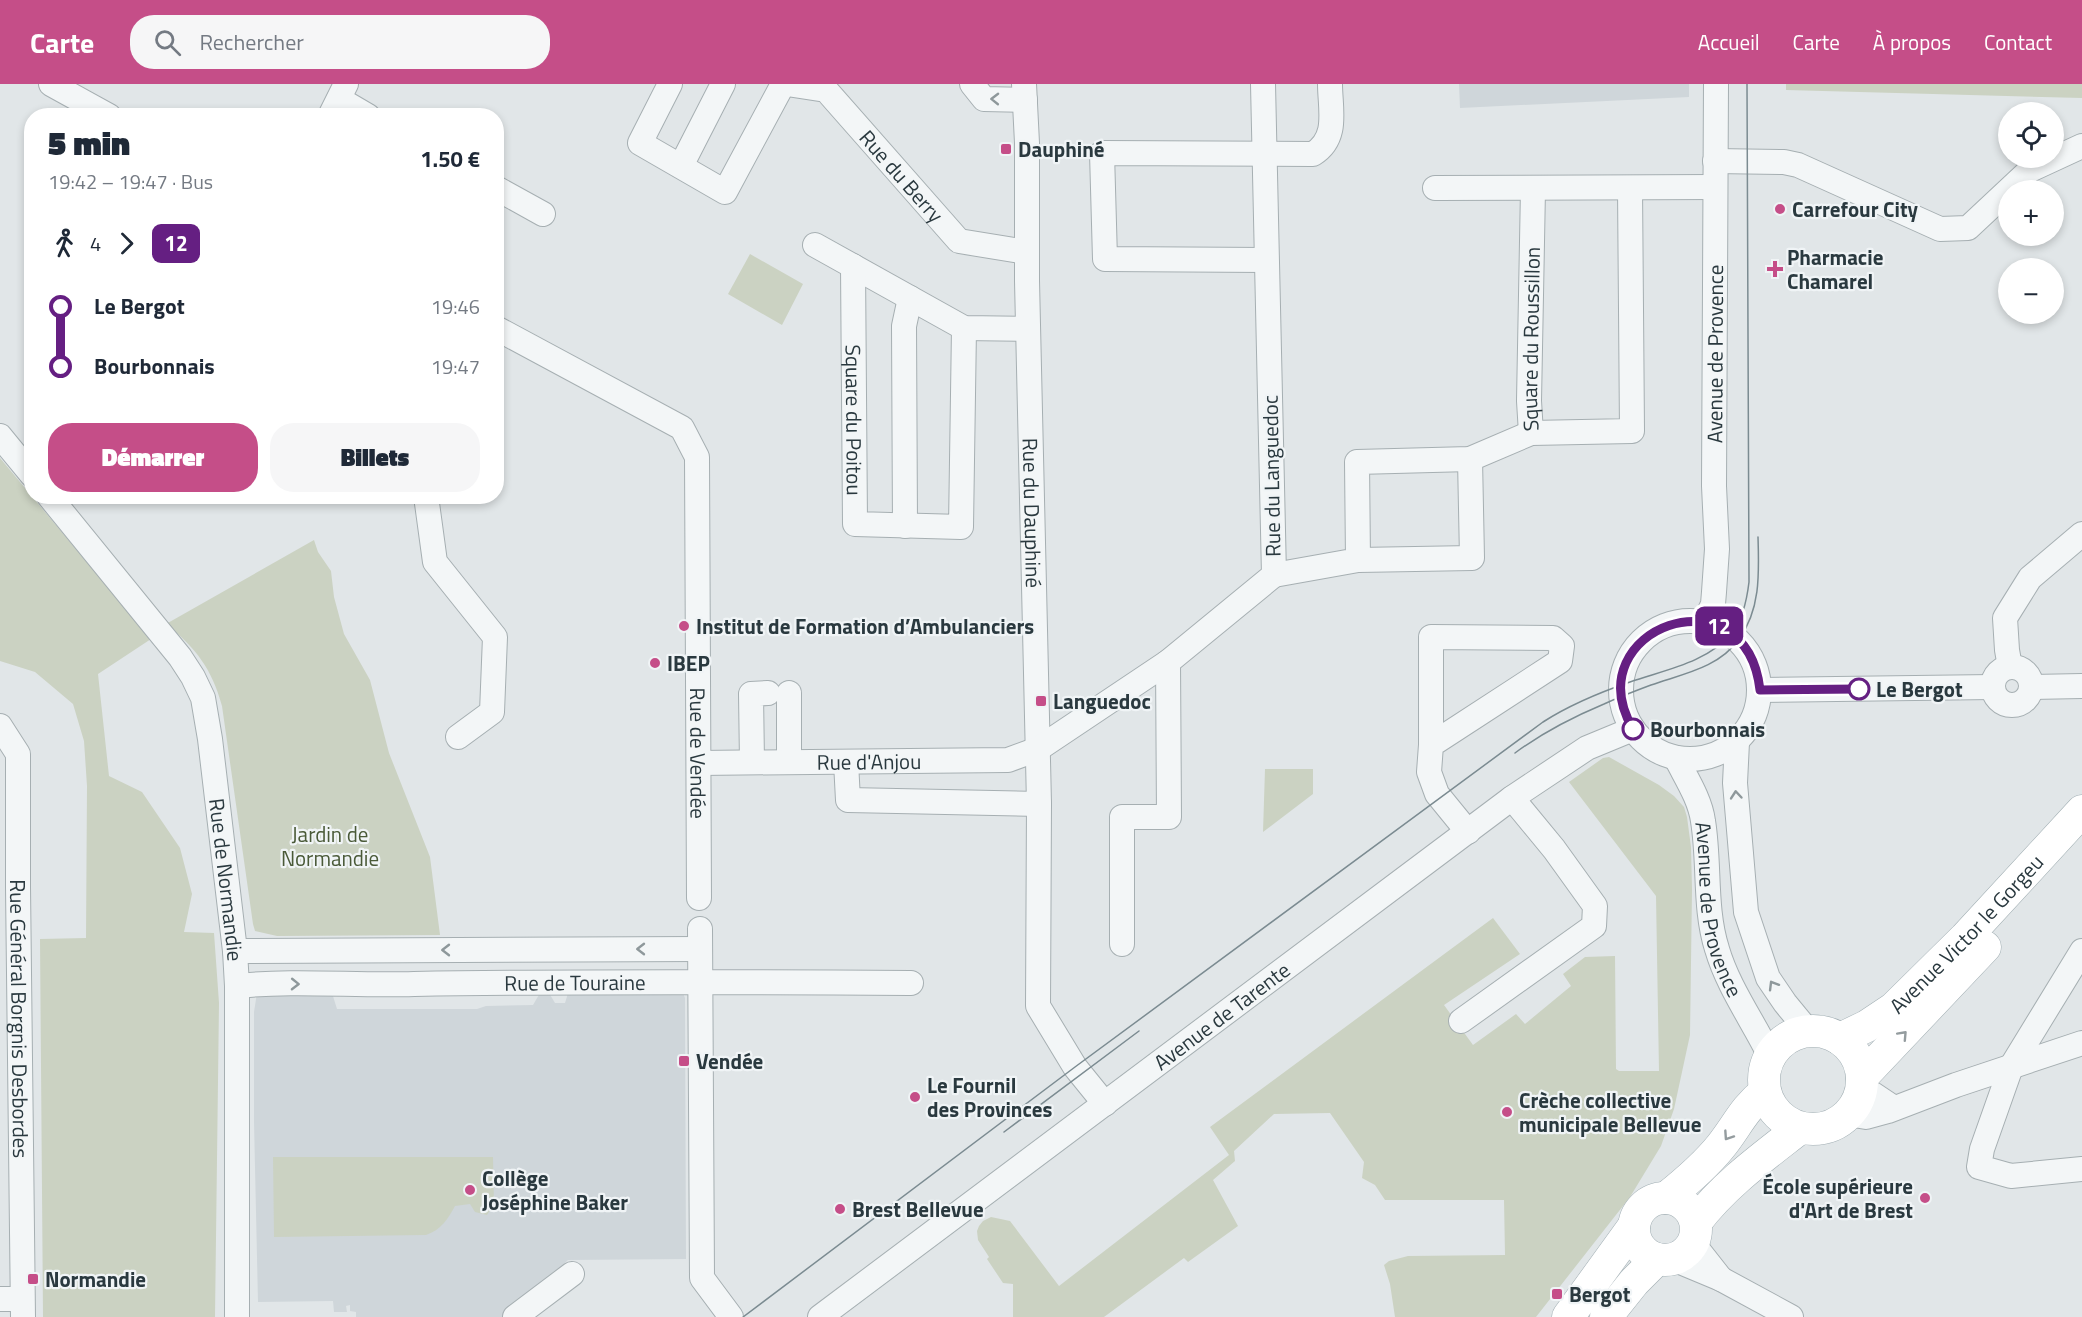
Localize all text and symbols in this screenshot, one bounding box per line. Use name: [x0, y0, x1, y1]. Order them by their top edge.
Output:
search box: [130, 15, 550, 69]
text: Carte: [30, 21, 94, 64]
text: Rechercher: [199, 25, 304, 59]
icon: search: [151, 26, 184, 59]
text: Accueil: [1698, 26, 1760, 58]
text: Carte: [1793, 26, 1840, 58]
text: À propos: [1873, 26, 1951, 58]
text: Contact: [1984, 26, 2052, 58]
one-way arrow: [990, 93, 999, 106]
map controls: [1998, 102, 2064, 324]
button: locate: [1998, 102, 2064, 168]
text: 5 min: [48, 118, 130, 168]
street label: Rue du Berry: [852, 122, 952, 229]
place label: Dauphiné: [1018, 133, 1105, 165]
text: 1.50 €: [420, 142, 480, 176]
marker: Dauphiné: [999, 142, 1013, 156]
text: 19:42 – 19:47 · Bus: [48, 166, 213, 197]
button: +: [1998, 180, 2064, 246]
place label: Carrefour City: [1792, 193, 1919, 225]
marker: Carrefour City: [1773, 202, 1787, 216]
icon: walk: [48, 227, 81, 260]
icon: forward: [110, 227, 143, 260]
text: 12: [164, 227, 188, 259]
text: 4: [90, 228, 101, 259]
place label: Pharmacie Chamarel: [1787, 241, 1883, 297]
street label: Square du Roussillon: [1513, 247, 1548, 432]
button: −: [1998, 258, 2064, 324]
marker: Pharmacie Chamarel: [1768, 262, 1782, 276]
street label: Avenue de Provence: [1698, 265, 1731, 443]
text: Le Bergot: [94, 289, 185, 323]
text: 19:46: [431, 291, 480, 322]
street label: Square du Poitou: [838, 344, 871, 496]
text: Bourbonnais: [94, 349, 215, 383]
text: 19:47: [431, 351, 480, 382]
street label: Rue du Languedoc: [1254, 395, 1288, 557]
button: Démarrer: [48, 423, 258, 492]
button: Billets: [270, 423, 480, 492]
street label: Rue du Dauphiné: [1015, 437, 1050, 588]
line badge: 12: [1692, 606, 1746, 646]
place label: Institut de Formation d’Ambulanciers: [696, 610, 1034, 642]
text: 12: [1707, 610, 1731, 642]
marker: Institut de Formation d’Ambulanciers: [677, 619, 691, 633]
place label: IBEP: [667, 647, 710, 679]
marker: IBEP: [648, 656, 662, 670]
place label: Le Bergot: [1876, 673, 1963, 705]
marker: Le Bergot: [1848, 678, 1870, 700]
place label: Languedoc: [1053, 685, 1151, 717]
street label: Rue de Vendée: [682, 687, 715, 819]
marker: Languedoc: [1034, 694, 1048, 708]
place label: Bourbonnais: [1650, 713, 1765, 745]
marker: Bourbonnais: [1622, 718, 1644, 740]
street label: Rue d'Anjou: [817, 745, 921, 778]
one-way arrow: [1730, 791, 1743, 800]
street label: Rue de Normandie: [201, 797, 252, 962]
park label: Jardin de Normandie: [281, 818, 379, 874]
street label: Avenue de Provence: [1687, 820, 1751, 1003]
street label: Avenue Victor le Gorgeu: [1882, 847, 2051, 1021]
street label: Rue Général Borgnis Desbordes: [2, 879, 37, 1158]
one-way arrow: [637, 943, 646, 955]
one-way arrow: [442, 944, 451, 956]
street label: Avenue de Tarente: [1147, 954, 1297, 1078]
street label: Rue de Touraine: [504, 966, 646, 999]
one-way arrow: [291, 977, 300, 990]
one-way arrow: [1769, 981, 1780, 991]
one-way arrow: [1895, 1032, 1906, 1043]
place label: Vendée: [696, 1045, 763, 1077]
marker: Vendée: [677, 1054, 691, 1068]
place label: Le Fournil des Provinces: [927, 1069, 1052, 1125]
place label: Crèche collective municipale Bellevue: [1519, 1084, 1701, 1140]
marker: Le Fournil des Provinces: [908, 1090, 922, 1104]
marker: Crèche collective municipale Bellevue: [1500, 1105, 1514, 1119]
one-way arrow: [1724, 1129, 1735, 1140]
place label: Collège Joséphine Baker: [482, 1162, 628, 1218]
place label: École supérieure d'Art de Brest: [1762, 1170, 1913, 1226]
marker: Collège Joséphine Baker: [463, 1183, 477, 1197]
marker: École supérieure d'Art de Brest: [1918, 1191, 1932, 1205]
place label: Brest Bellevue: [852, 1193, 984, 1225]
marker: Brest Bellevue: [833, 1202, 847, 1216]
place label: Normandie: [45, 1263, 146, 1295]
marker: Normandie: [26, 1272, 40, 1286]
place label: Bergot: [1569, 1278, 1631, 1310]
marker: Bergot: [1550, 1287, 1564, 1301]

